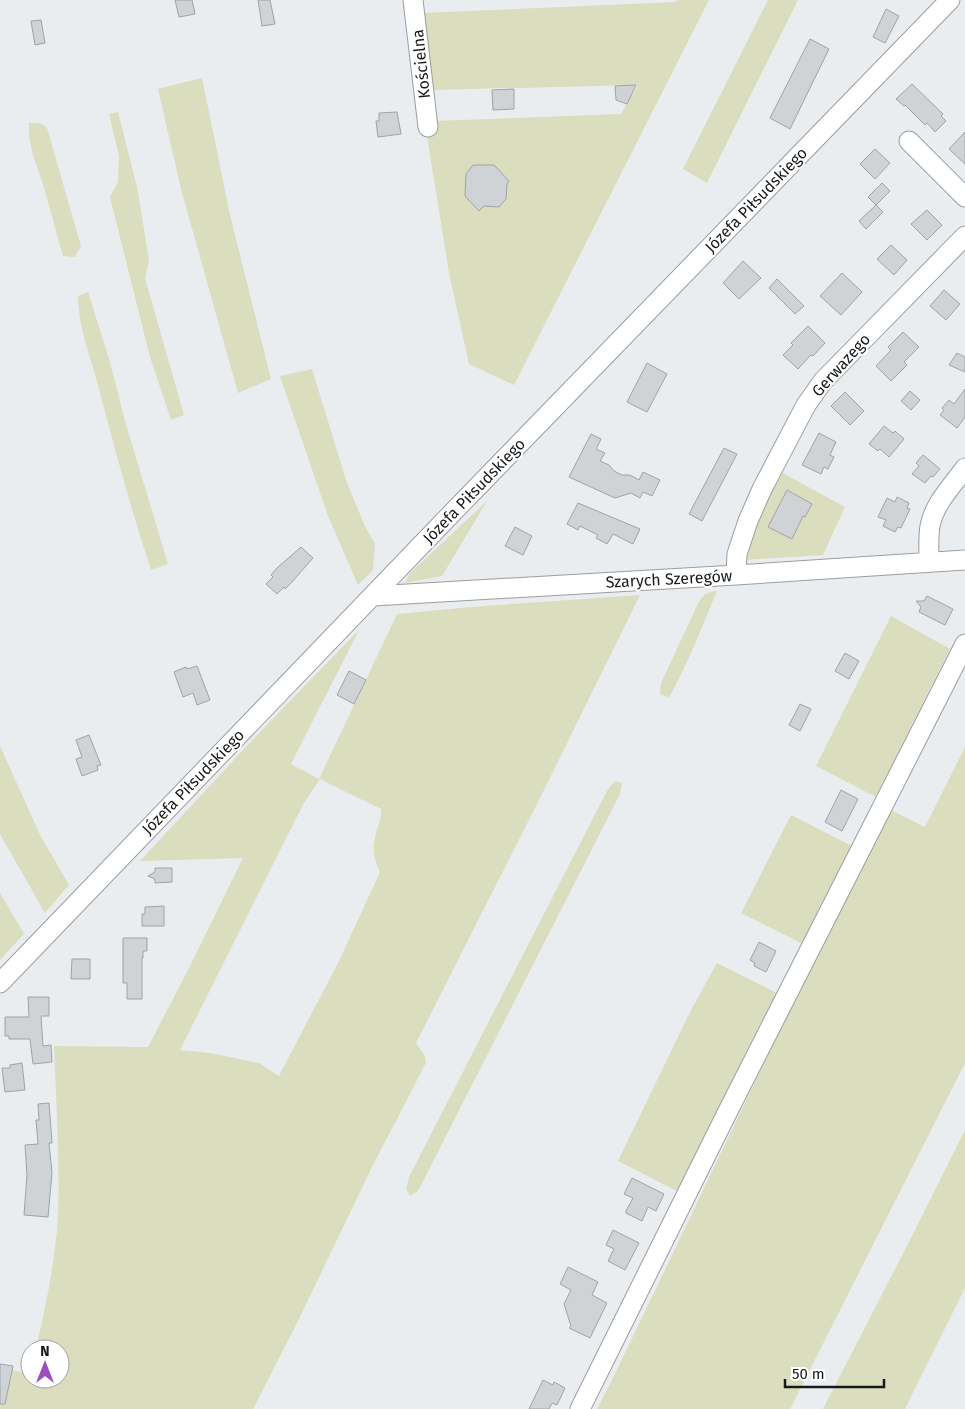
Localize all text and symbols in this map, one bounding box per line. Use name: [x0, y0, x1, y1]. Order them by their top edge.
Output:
street label: Kościelna: [408, 28, 434, 100]
street label: Józefa Piłsudskiego: [701, 143, 811, 257]
street label: Gerwazego: [808, 330, 874, 400]
street label: Józefa Piłsudskiego: [419, 434, 529, 548]
street label: Szarych Szeregów: [605, 566, 733, 592]
street label: Józefa Piłsudskiego: [138, 725, 248, 839]
north arrow: [20, 1339, 70, 1389]
text: N: [40, 1343, 50, 1360]
scale bar: [785, 1356, 884, 1388]
text: 50 m: [792, 1365, 825, 1383]

